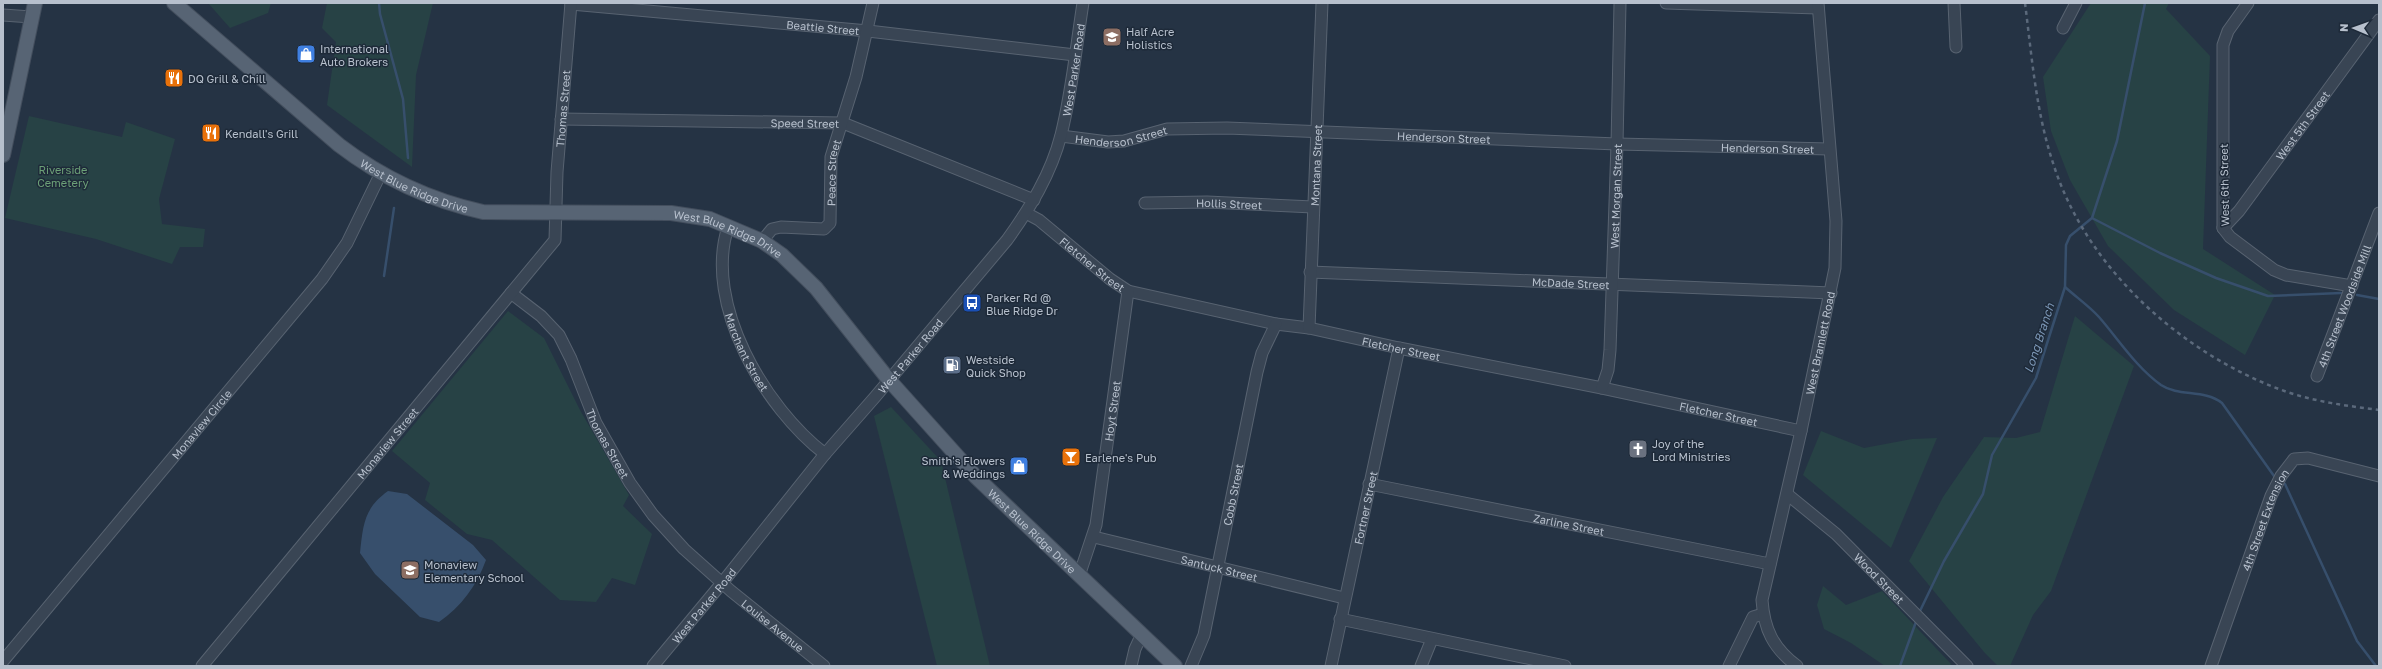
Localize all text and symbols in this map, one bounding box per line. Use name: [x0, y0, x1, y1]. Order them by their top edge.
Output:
north arrow: [2334, 8, 2374, 48]
street label: Beattie Street: [786, 17, 860, 37]
street label: West Parker Road: [1059, 23, 1086, 117]
text: N: [2337, 23, 2350, 32]
place label: Half Acre Holistics: [1126, 25, 1174, 51]
school or university icon: Half Acre Holistics: [1101, 26, 1123, 48]
place label: International Auto Brokers: [320, 42, 389, 68]
shop icon: International Auto Brokers: [295, 43, 317, 65]
restaurant icon: DQ Grill & Chill: [163, 67, 185, 89]
street label: Thomas Street: [553, 69, 572, 148]
place label: DQ Grill & Chill: [188, 72, 266, 85]
street label: West 5th Street: [2272, 88, 2332, 162]
street label: Speed Street: [771, 115, 839, 129]
restaurant icon: Kendall's Grill: [200, 122, 222, 144]
street label: Henderson Street: [1074, 123, 1168, 149]
street label: Montana Street: [1307, 124, 1324, 206]
place label: Kendall's Grill: [225, 127, 299, 140]
street label: Henderson Street: [1397, 128, 1491, 145]
street label: Peace Street: [824, 138, 843, 206]
street label: Henderson Street: [1721, 140, 1814, 155]
street label: West Morgan Street: [1607, 144, 1624, 249]
street label: West 6th Street: [2217, 144, 2231, 226]
street label: West Blue Ridge Drive: [358, 156, 470, 215]
park label: Riverside Cemetery: [37, 163, 89, 189]
street label: Hollis Street: [1196, 195, 1262, 211]
street label: West Blue Ridge Drive: [673, 207, 785, 260]
street label: Fletcher Street: [1057, 234, 1128, 294]
street label: 4th Street Woodside Mill: [2314, 242, 2373, 369]
street label: McDade Street: [1532, 274, 1610, 291]
street label: West Bramlett Road: [1802, 290, 1836, 396]
place label: Parker Rd @ Blue Ridge Dr: [986, 291, 1058, 317]
bus stop icon: Parker Rd @ Blue Ridge Dr: [961, 292, 983, 314]
water label: Long Branch: [2021, 301, 2058, 375]
street label: Marchant Street: [723, 311, 772, 393]
street label: West Parker Road: [875, 316, 945, 396]
street label: Fletcher Street: [1361, 334, 1441, 362]
place label: Westside Quick Shop: [966, 353, 1026, 379]
fuel station icon: Westside Quick Shop: [941, 354, 963, 376]
street label: Hoyt Street: [1101, 380, 1122, 442]
street label: Monaview Circle: [168, 387, 234, 461]
street label: Fletcher Street: [1678, 398, 1759, 428]
street label: Monaview Street: [354, 404, 420, 481]
street label: Thomas Street: [584, 406, 632, 480]
place label: Joy of the Lord Ministries: [1652, 437, 1730, 463]
church icon: Joy of the Lord Ministries: [1627, 438, 1649, 460]
bar icon: Earlene's Pub: [1060, 446, 1082, 468]
place label: Earlene's Pub: [1085, 451, 1157, 464]
place label: Smith's Flowers & Weddings: [921, 454, 1005, 480]
shop icon: Smith's Flowers & Weddings: [1008, 455, 1030, 477]
street label: Cobb Street: [1220, 462, 1245, 527]
street label: 4th Street Extension: [2239, 466, 2291, 572]
street label: Fortner Street: [1351, 470, 1379, 546]
street label: West Blue Ridge Drive: [986, 486, 1079, 575]
street label: Zarline Street: [1532, 510, 1606, 537]
street label: Wood Street: [1852, 550, 1907, 606]
street label: Santuck Street: [1180, 552, 1259, 583]
place label: Monaview Elementary School: [424, 558, 524, 584]
school or university icon: Monaview Elementary School: [399, 559, 421, 581]
street label: West Parker Road: [669, 565, 738, 645]
street label: Louise Avenue: [739, 596, 807, 654]

